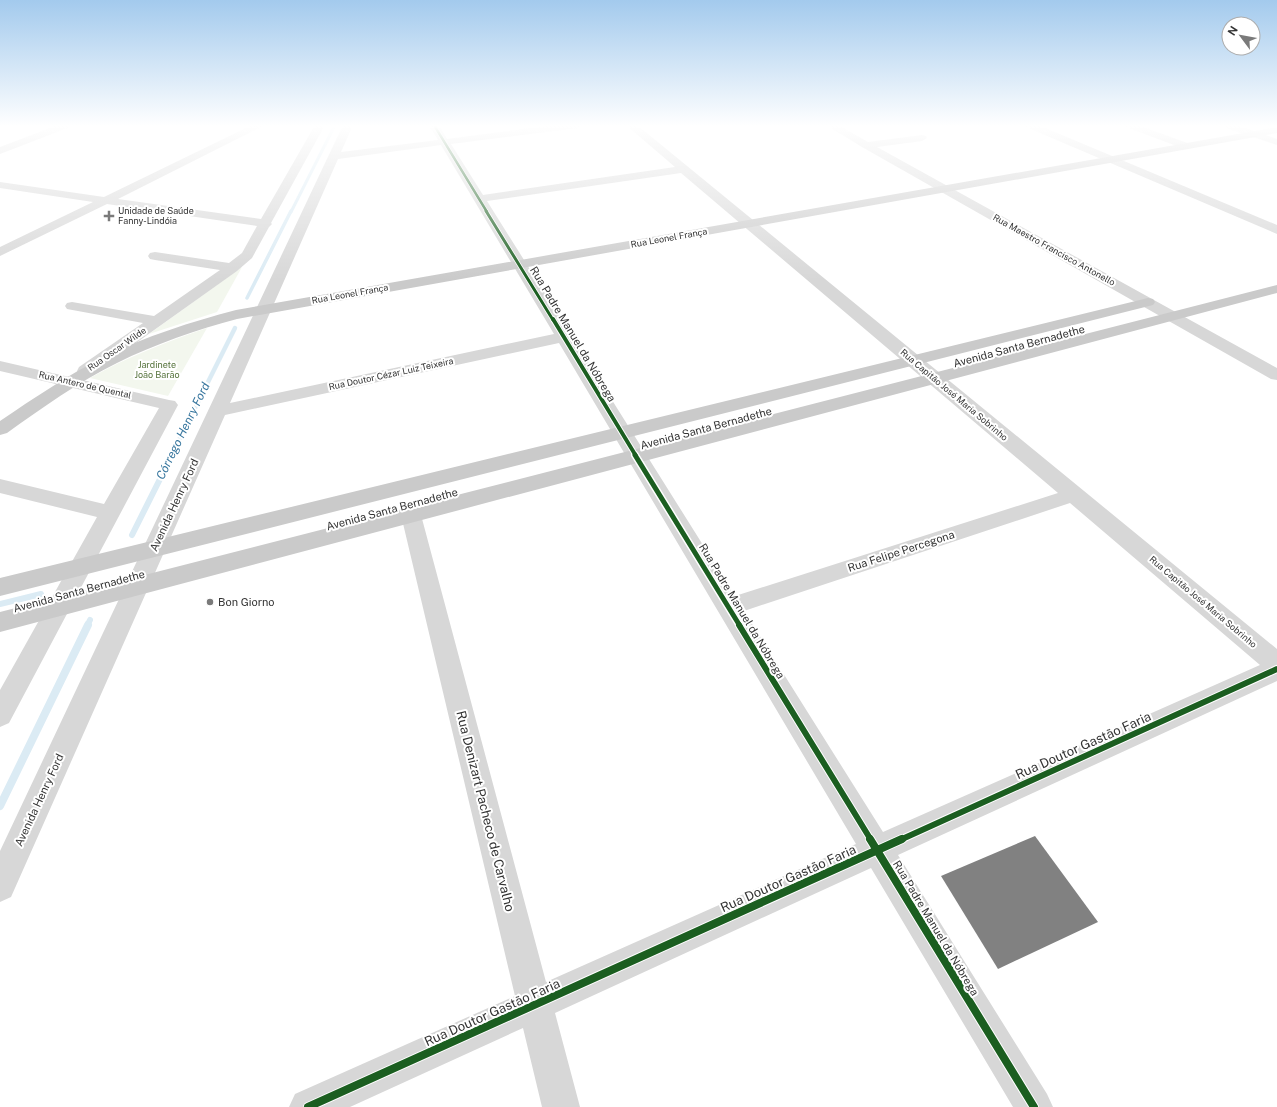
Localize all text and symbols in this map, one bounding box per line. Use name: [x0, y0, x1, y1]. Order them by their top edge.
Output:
north arrow: [1221, 16, 1261, 56]
text: N: [1225, 24, 1240, 38]
place label: Unidade de Saúde Fanny-Lindóia: [118, 205, 194, 226]
marker: Unidade de Saúde Fanny-Lindóia: [103, 210, 115, 222]
street label: Rua Maestro Francisco Antonello: [991, 211, 1117, 288]
street label: Rua Leonel França: [630, 225, 708, 250]
street label: Rua Padre Manuel da Nóbrega: [528, 264, 618, 404]
street label: Rua Leonel França: [311, 281, 389, 306]
street label: Avenida Santa Bernadethe: [952, 323, 1086, 369]
street label: Rua Oscar Wilde: [85, 324, 148, 373]
street label: Rua Capitão José Maria Sobrinho: [898, 346, 1010, 443]
street label: Rua Doutor Cézar Luiz Teixeira: [328, 355, 454, 392]
park label: Jardinete João Barão: [134, 359, 180, 380]
street label: Rua Antero de Quental: [38, 369, 133, 401]
water label: Córrego Henry Ford: [153, 380, 213, 482]
street label: Avenida Santa Bernadethe: [639, 405, 773, 451]
street label: Avenida Henry Ford: [147, 457, 201, 553]
street label: Avenida Santa Bernadethe: [325, 486, 459, 532]
street label: Rua Felipe Percegona: [846, 528, 956, 574]
street label: Rua Padre Manuel da Nóbrega: [697, 541, 787, 681]
street label: Rua Capitão José Maria Sobrinho: [1147, 553, 1259, 650]
street label: Avenida Santa Bernadethe: [12, 568, 146, 614]
place label: Bon Giorno: [218, 596, 275, 608]
marker: Bon Giorno: [205, 597, 215, 607]
street label: Rua Denizart Pacheco de Carvalho: [453, 709, 518, 913]
street label: Rua Doutor Gastão Faria: [1013, 709, 1153, 782]
street label: Avenida Henry Ford: [12, 752, 66, 848]
street label: Rua Doutor Gastão Faria: [718, 842, 858, 915]
street label: Rua Padre Manuel da Nóbrega: [891, 858, 981, 998]
street label: Rua Doutor Gastão Faria: [422, 976, 562, 1049]

